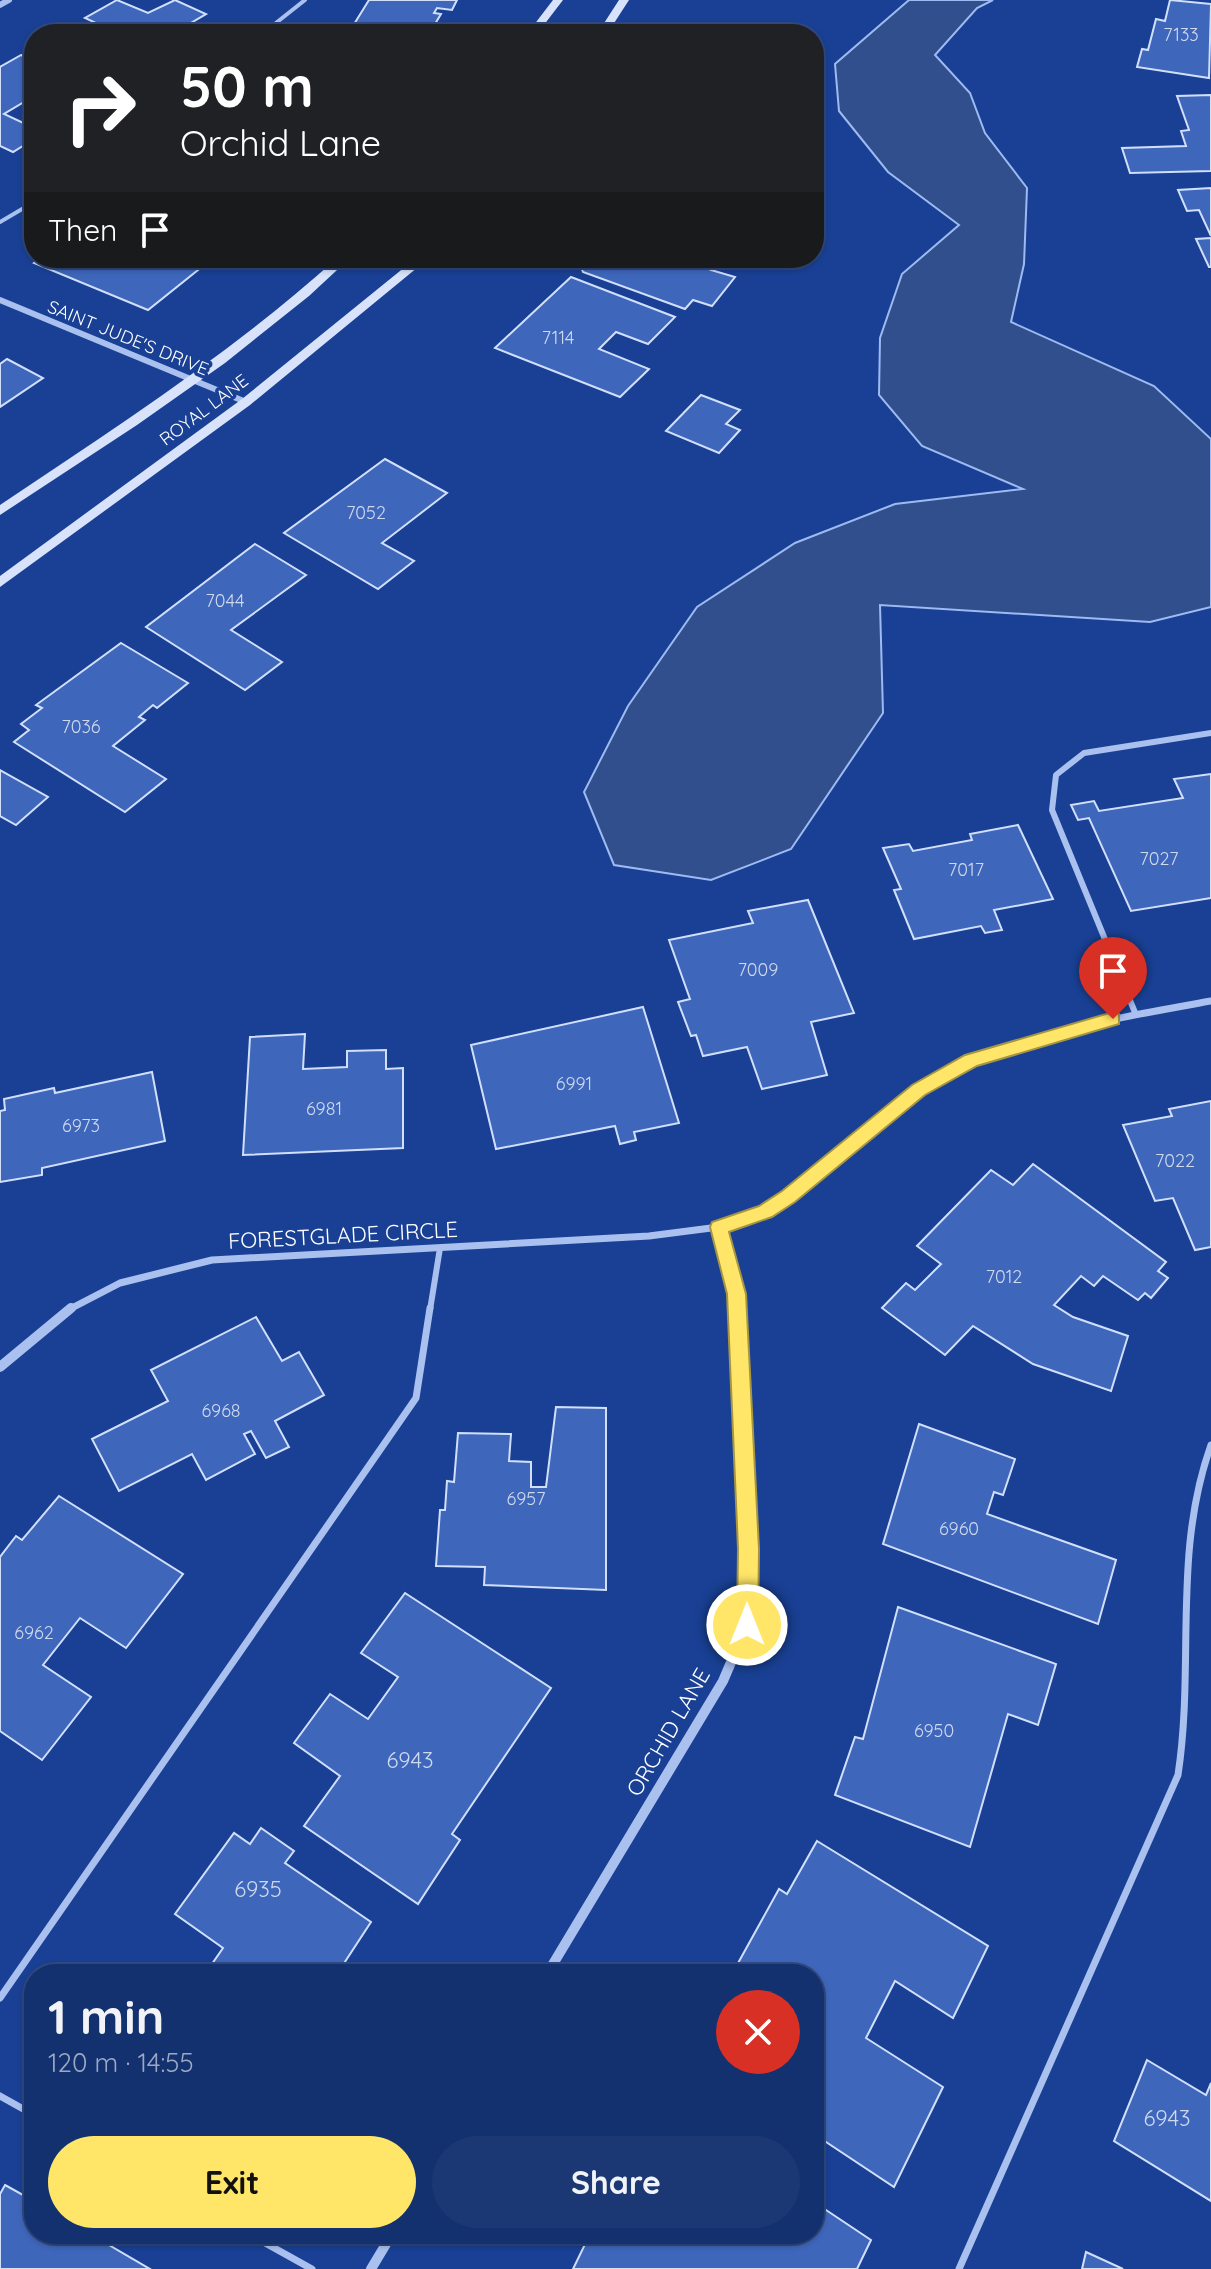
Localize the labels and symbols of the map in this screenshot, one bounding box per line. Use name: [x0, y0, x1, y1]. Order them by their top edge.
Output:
house number: 7133: [1163, 23, 1199, 46]
street label: SAINT JUDE'S DRIVE: [44, 295, 212, 380]
house number: 7114: [542, 326, 574, 349]
street label: ROYAL LANE: [155, 369, 253, 450]
house number: 7052: [346, 501, 386, 524]
house number: 7044: [206, 589, 244, 612]
house number: 7036: [61, 715, 101, 738]
house number: 7027: [1140, 847, 1178, 870]
house number: 7017: [948, 858, 984, 881]
pin: [1079, 937, 1147, 1019]
house number: 7009: [738, 958, 778, 981]
house number: 6991: [556, 1072, 592, 1095]
house number: 6981: [306, 1097, 342, 1120]
house number: 6973: [62, 1114, 100, 1137]
house number: 7022: [1155, 1149, 1195, 1172]
street label: FORESTGLADE CIRCLE: [227, 1215, 459, 1255]
house number: 7012: [986, 1265, 1022, 1288]
house number: 6968: [201, 1399, 241, 1422]
house number: 6957: [507, 1487, 545, 1510]
house number: 6960: [939, 1517, 979, 1540]
position arrow: [705, 1583, 789, 1667]
house number: 6962: [14, 1621, 54, 1644]
street label: ORCHID LANE: [620, 1663, 716, 1801]
house number: 6950: [914, 1719, 954, 1742]
house number: 6943: [386, 1746, 434, 1774]
house number: 6935: [234, 1875, 282, 1903]
house number: 6943: [1143, 2104, 1191, 2132]

